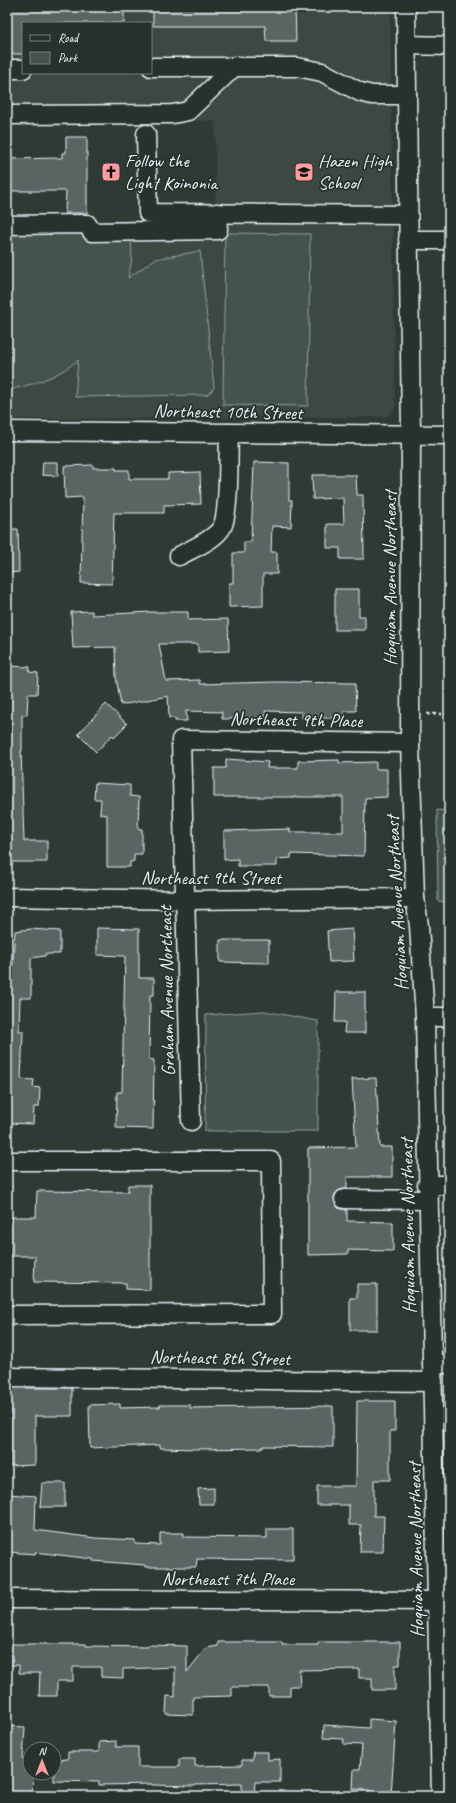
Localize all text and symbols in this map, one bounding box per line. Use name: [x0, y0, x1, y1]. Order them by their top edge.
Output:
legend: [22, 22, 152, 74]
text: Road: [58, 30, 80, 46]
text: Park: [58, 50, 79, 66]
place label: Follow the Light Koinonia: [125, 149, 219, 195]
place label: Hazen High School: [318, 149, 393, 195]
church icon: Follow the Light Koinonia: [100, 161, 122, 183]
school or university icon: Hazen High School: [293, 161, 315, 183]
street label: Northeast 10th Street: [153, 399, 304, 425]
street label: Hoquiam Avenue Northeast: [378, 488, 402, 666]
street label: Northeast 9th Place: [230, 707, 364, 733]
street label: Hoquiam Avenue Northeast: [380, 812, 414, 991]
street label: Northeast 9th Street: [141, 866, 283, 890]
street label: Graham Avenue Northeast: [153, 904, 180, 1076]
street label: Hoquiam Avenue Northeast: [394, 1135, 422, 1314]
street label: Northeast 8th Street: [150, 1345, 292, 1371]
street label: Hoquiam Avenue Northeast: [402, 1459, 430, 1638]
street label: Northeast 7th Place: [162, 1567, 296, 1591]
north arrow: [22, 1741, 62, 1781]
text: N: [39, 1744, 48, 1758]

